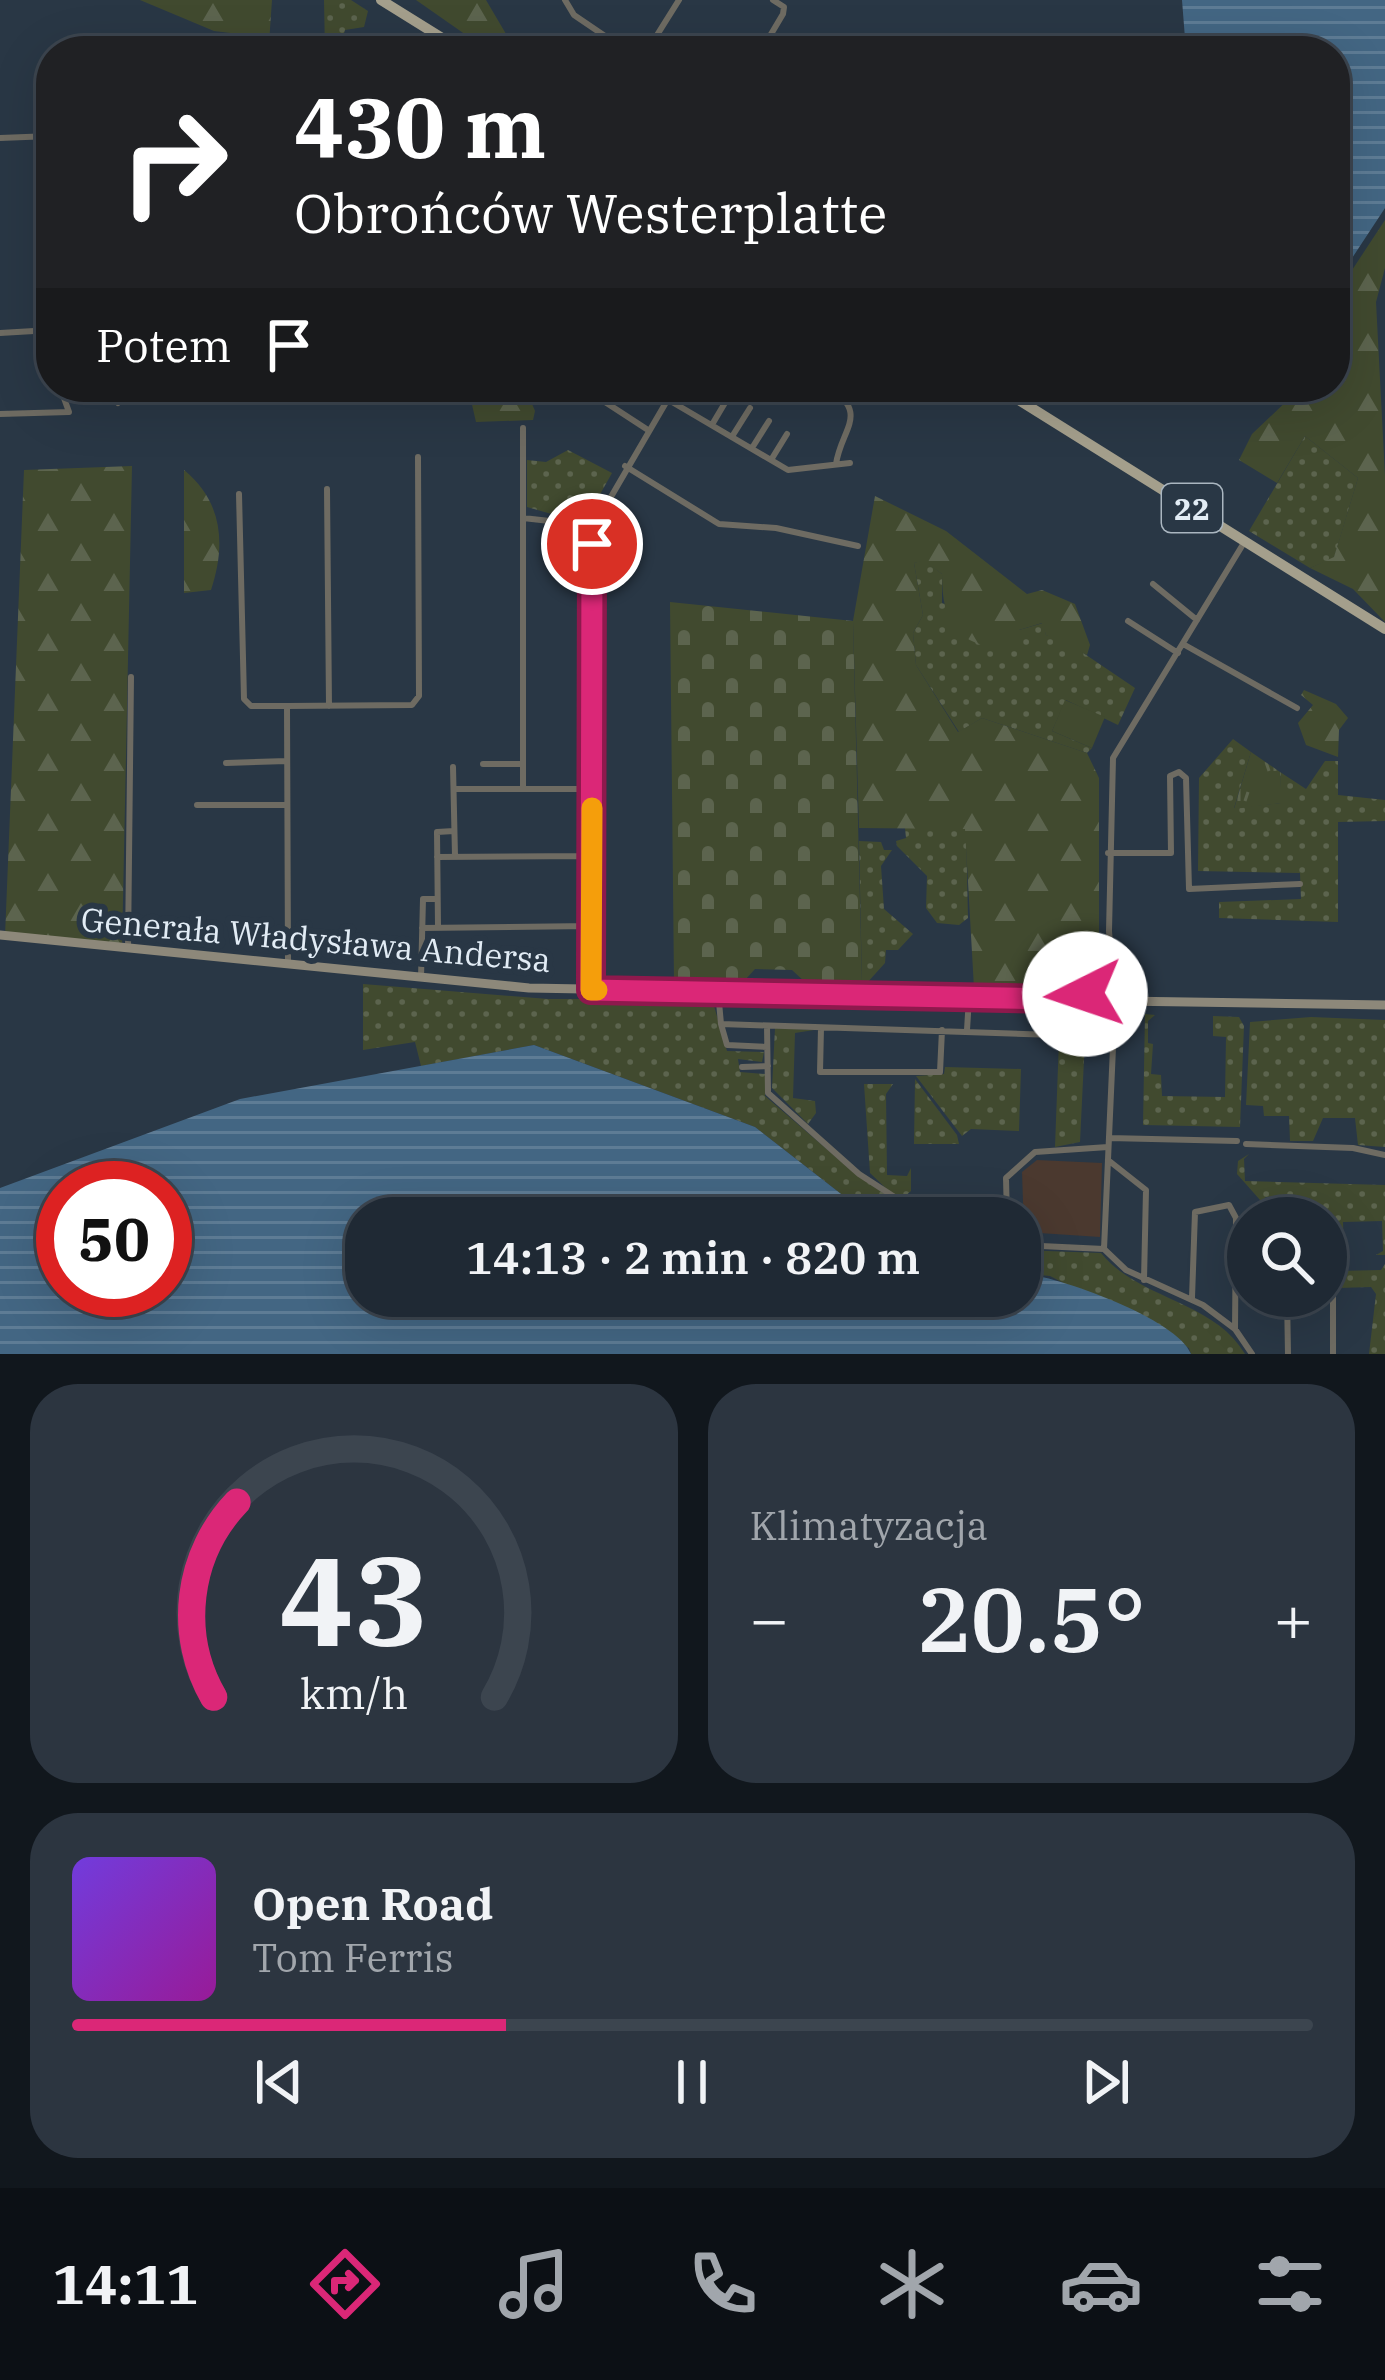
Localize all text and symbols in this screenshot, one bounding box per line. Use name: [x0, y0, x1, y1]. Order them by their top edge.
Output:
text: 430 m: [294, 72, 546, 181]
icon: right: [96, 84, 252, 240]
text: Obrońców Westerplatte: [294, 178, 887, 248]
icon: arrive: [256, 312, 322, 378]
text: Potem: [96, 316, 232, 374]
road number: 22: [1162, 484, 1222, 532]
pin: [541, 493, 643, 595]
icon: arrive: [559, 511, 625, 577]
street label: Generała Władysława Andersa: [79, 897, 553, 981]
position arrow: [1022, 931, 1148, 1057]
speed limit sign: 50: [36, 1161, 192, 1317]
map controls: [1227, 1197, 1347, 1317]
button: search: [1227, 1197, 1347, 1317]
text: 14:13 · 2 min · 820 m: [466, 1228, 920, 1286]
text: Klimatyzacja: [750, 1500, 988, 1551]
text: 43: [279, 1518, 429, 1680]
text: 20.5°: [917, 1560, 1146, 1677]
text: −: [750, 1575, 789, 1661]
text: +: [1273, 1575, 1313, 1661]
text: km/h: [300, 1664, 408, 1720]
text: Open Road: [252, 1874, 493, 1932]
text: Tom Ferris: [252, 1932, 454, 1983]
icon: previous: [246, 2049, 312, 2115]
icon: pause: [659, 2049, 725, 2115]
icon: next: [1073, 2049, 1139, 2115]
icon: directions: [303, 2242, 387, 2326]
icon: music: [492, 2242, 576, 2326]
icon: phone: [681, 2242, 765, 2326]
icon: climate: [870, 2242, 954, 2326]
icon: car: [1059, 2242, 1143, 2326]
icon: filters: [1248, 2242, 1332, 2326]
text: 14:11: [53, 2249, 198, 2319]

